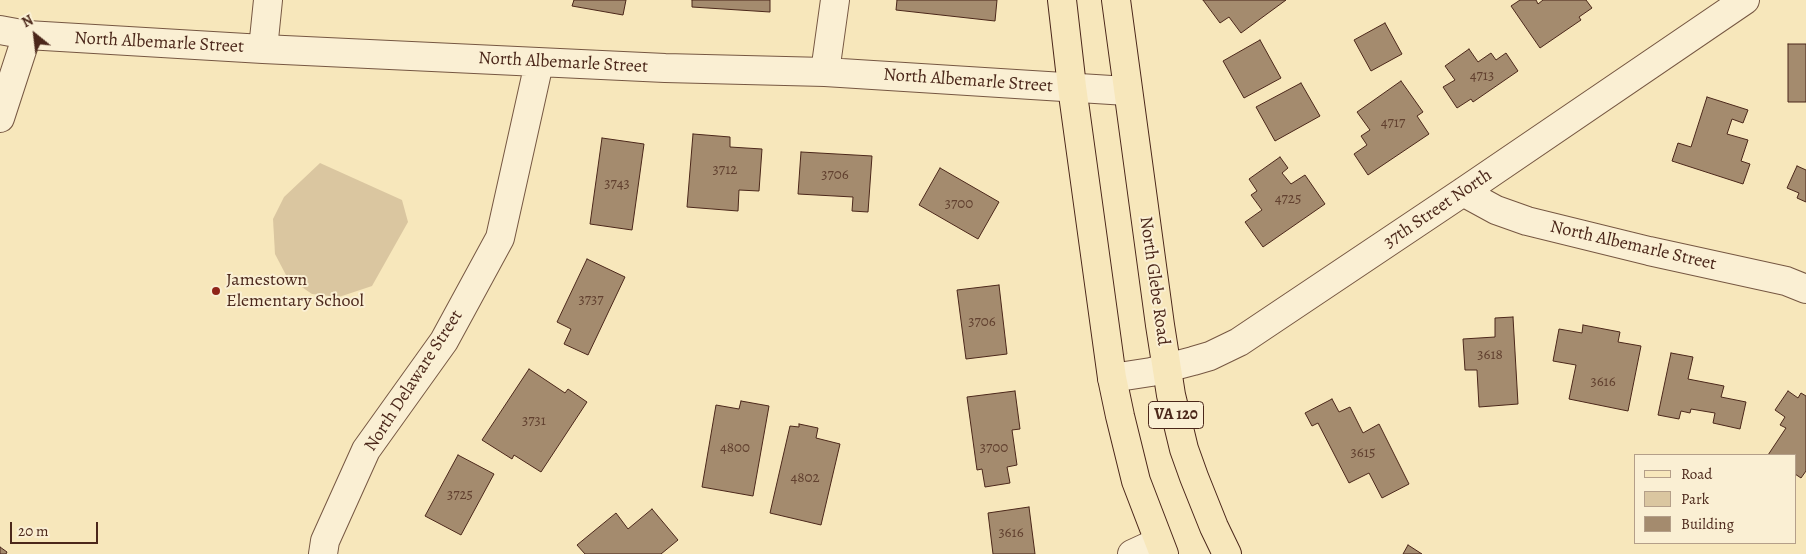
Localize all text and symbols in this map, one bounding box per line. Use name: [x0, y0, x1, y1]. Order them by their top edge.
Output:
north arrow: [10, 10, 60, 60]
text: N: [18, 11, 37, 32]
street label: North Albemarle Street: [74, 28, 244, 58]
street label: North Albemarle Street: [478, 48, 648, 78]
street label: North Albemarle Street: [883, 64, 1053, 98]
house number: 4713: [1470, 67, 1494, 85]
house number: 4717: [1381, 114, 1405, 132]
house number: 3712: [713, 161, 737, 179]
street label: 37th Street North: [1380, 165, 1496, 253]
house number: 3706: [821, 166, 849, 184]
house number: 3743: [604, 175, 630, 193]
house number: 4725: [1275, 190, 1301, 208]
house number: 3700: [945, 195, 973, 213]
street label: North Glebe Road: [1134, 215, 1174, 347]
street label: North Albemarle Street: [1548, 216, 1718, 276]
place label: Jamestown Elementary School: [226, 270, 364, 312]
marker: Jamestown Elementary School: [210, 285, 222, 297]
house number: 3737: [578, 291, 604, 309]
street label: North Delaware Street: [360, 306, 468, 456]
house number: 3706: [968, 313, 996, 331]
house number: 3618: [1477, 346, 1503, 364]
house number: 3616: [1590, 373, 1616, 391]
road number: VA 120: [1148, 402, 1204, 428]
house number: 3731: [522, 412, 546, 430]
house number: 4800: [720, 439, 750, 457]
house number: 3700: [980, 439, 1008, 457]
house number: 3615: [1351, 444, 1375, 462]
legend: [1634, 454, 1796, 544]
text: Road: [1681, 464, 1712, 484]
house number: 4802: [790, 469, 820, 487]
house number: 3725: [447, 486, 473, 504]
text: Park: [1681, 489, 1709, 509]
scale bar: [12, 512, 100, 544]
text: Building: [1681, 514, 1734, 534]
text: 20 m: [18, 521, 49, 541]
house number: 3616: [998, 524, 1024, 542]

